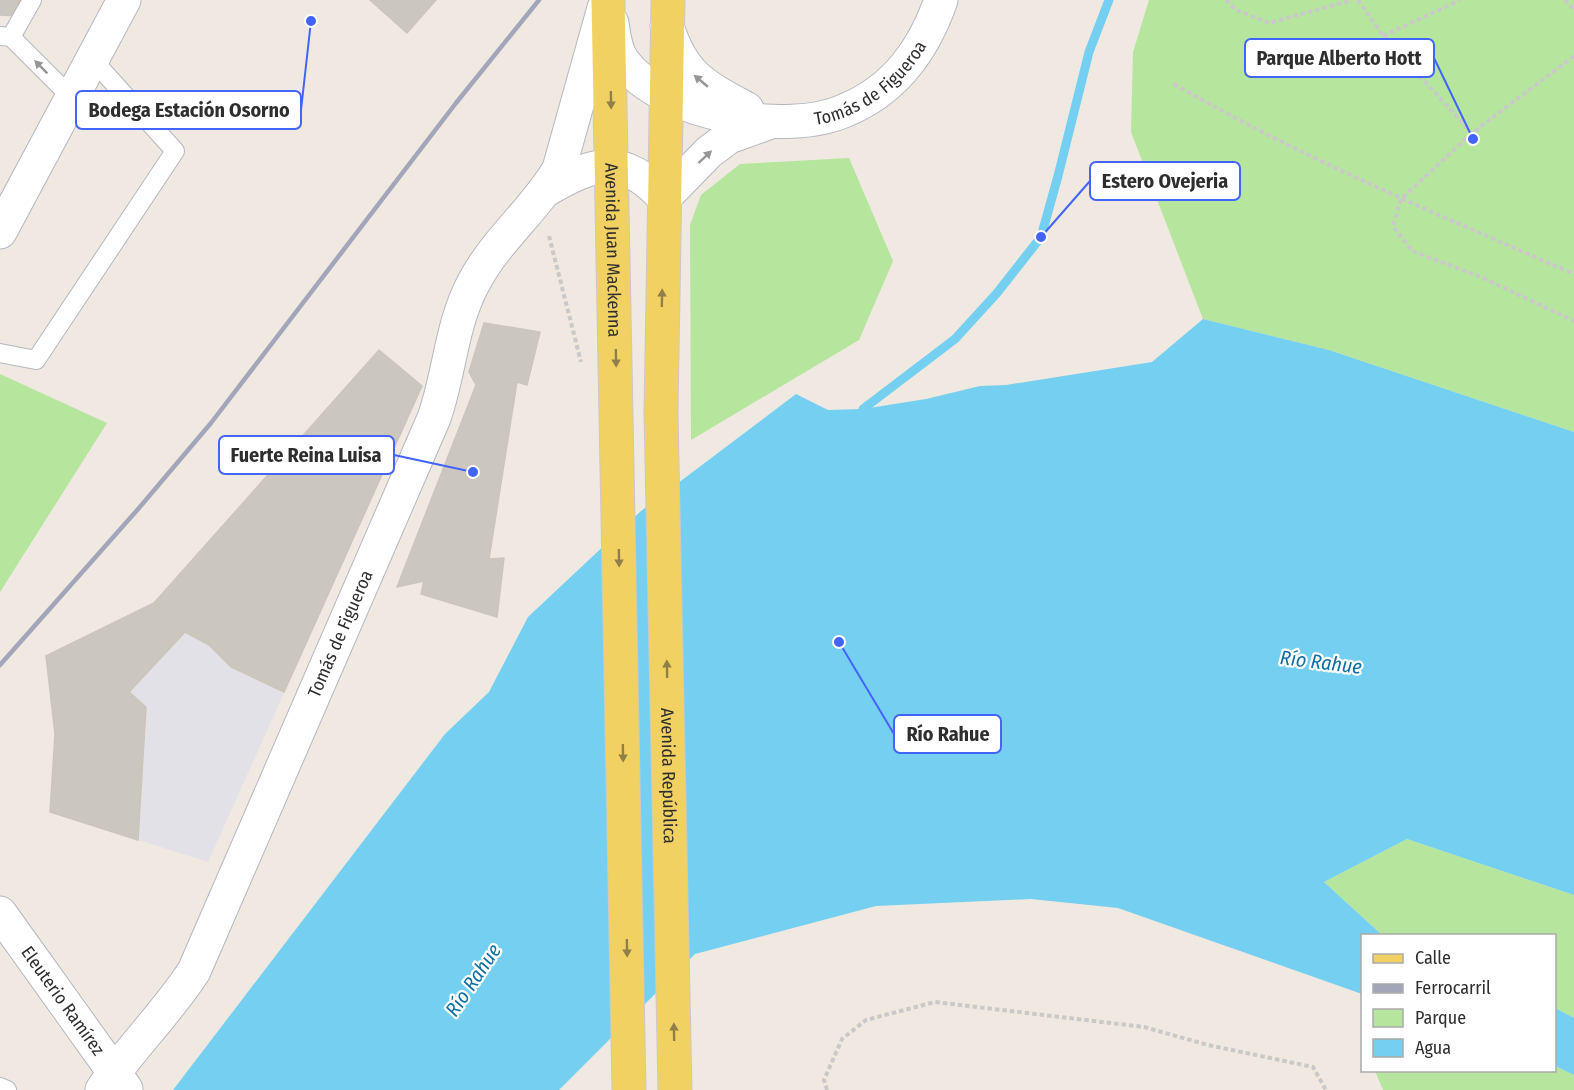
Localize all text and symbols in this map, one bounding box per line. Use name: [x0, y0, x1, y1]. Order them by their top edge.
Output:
street label: Tomás de Figueroa: [812, 37, 931, 130]
callout: Parque Alberto Hott: [1245, 39, 1434, 77]
text: Parque Alberto Hott: [1256, 46, 1423, 70]
one-way arrow: [35, 61, 49, 75]
one-way arrow: [694, 75, 709, 88]
callout: Bodega Estación Osorno: [76, 91, 301, 129]
one-way arrow: [606, 91, 616, 110]
text: Bodega Estación Osorno: [88, 98, 290, 122]
one-way arrow: [697, 151, 712, 164]
callout: Estero Ovejeria: [1090, 162, 1240, 200]
street label: Avenida Juan Mackenna: [600, 163, 625, 337]
text: Estero Ovejeria: [1102, 169, 1228, 193]
one-way arrow: [658, 289, 667, 308]
one-way arrow: [611, 349, 621, 368]
callout: Fuerte Reina Luisa: [219, 436, 394, 474]
text: Fuerte Reina Luisa: [231, 443, 382, 467]
one-way arrow: [614, 549, 624, 568]
street label: Tomás de Figueroa: [303, 567, 378, 701]
water label: Río Rahue: [1279, 645, 1364, 679]
one-way arrow: [662, 659, 672, 678]
street label: Avenida República: [656, 708, 681, 844]
callout: Río Rahue: [894, 715, 1001, 753]
text: Río Rahue: [906, 722, 990, 746]
one-way arrow: [618, 744, 628, 763]
legend: [1361, 934, 1556, 1072]
water label: Río Rahue: [440, 939, 506, 1021]
one-way arrow: [622, 939, 631, 958]
street label: Eleuterio Ramírez: [16, 942, 109, 1060]
text: Calle: [1415, 947, 1451, 969]
text: Ferrocarril: [1415, 977, 1491, 999]
text: Parque: [1415, 1007, 1466, 1029]
one-way arrow: [669, 1022, 679, 1041]
text: Agua: [1415, 1037, 1451, 1059]

